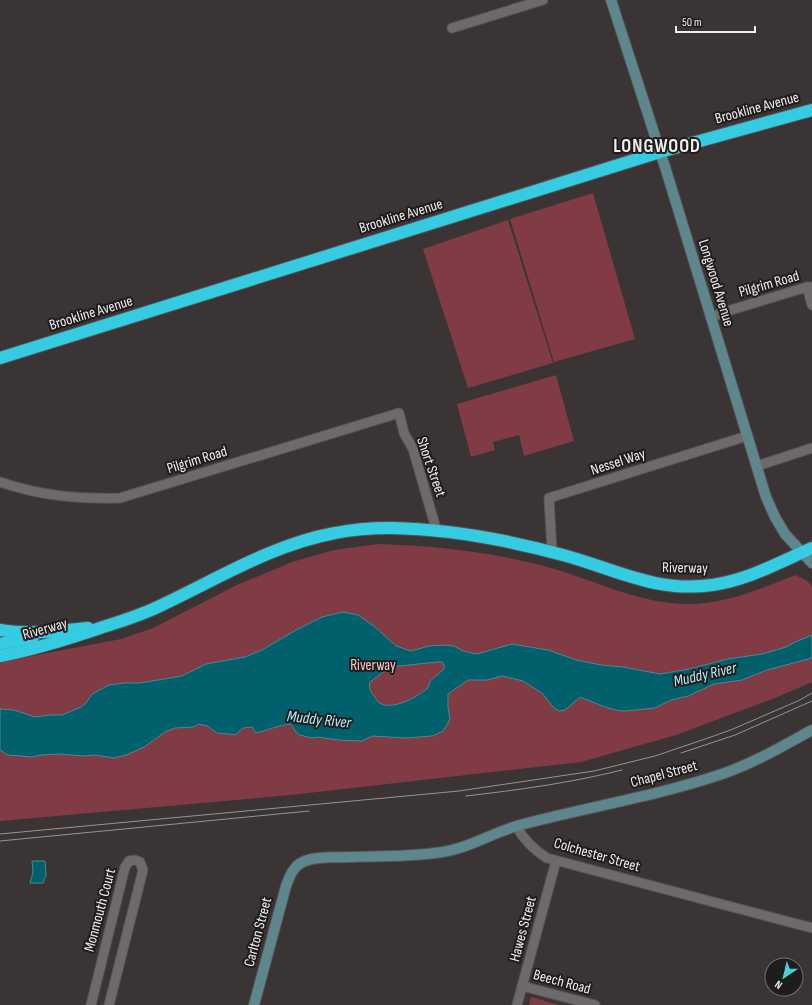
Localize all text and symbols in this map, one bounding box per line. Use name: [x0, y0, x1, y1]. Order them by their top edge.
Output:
scale bar: [676, 8, 755, 34]
text: 50 m: [682, 15, 702, 30]
street label: Brookline Avenue: [713, 88, 801, 128]
district label: LONGWOOD: [613, 135, 701, 158]
street label: Brookline Avenue: [357, 194, 445, 238]
street label: Longwood Avenue: [694, 237, 738, 329]
street label: Pilgrim Road: [737, 266, 801, 302]
street label: Brookline Avenue: [47, 291, 135, 335]
street label: Short Street: [412, 435, 450, 500]
street label: Pilgrim Road: [165, 442, 229, 478]
street label: Nessel Way: [588, 444, 648, 480]
street label: Riverway: [662, 558, 708, 578]
street label: Riverway: [20, 614, 70, 644]
park label: Riverway: [350, 656, 396, 675]
water label: Muddy River: [672, 658, 739, 691]
water label: Muddy River: [286, 707, 352, 733]
street label: Chapel Street: [628, 756, 700, 792]
street label: Colchester Street: [552, 834, 643, 876]
street label: Monmouth Court: [80, 866, 120, 954]
street label: Hawes Street: [505, 894, 541, 964]
street label: Carlton Street: [240, 895, 276, 969]
north arrow: [764, 957, 804, 997]
street label: Beech Road: [531, 965, 593, 999]
text: N: [772, 978, 785, 992]

